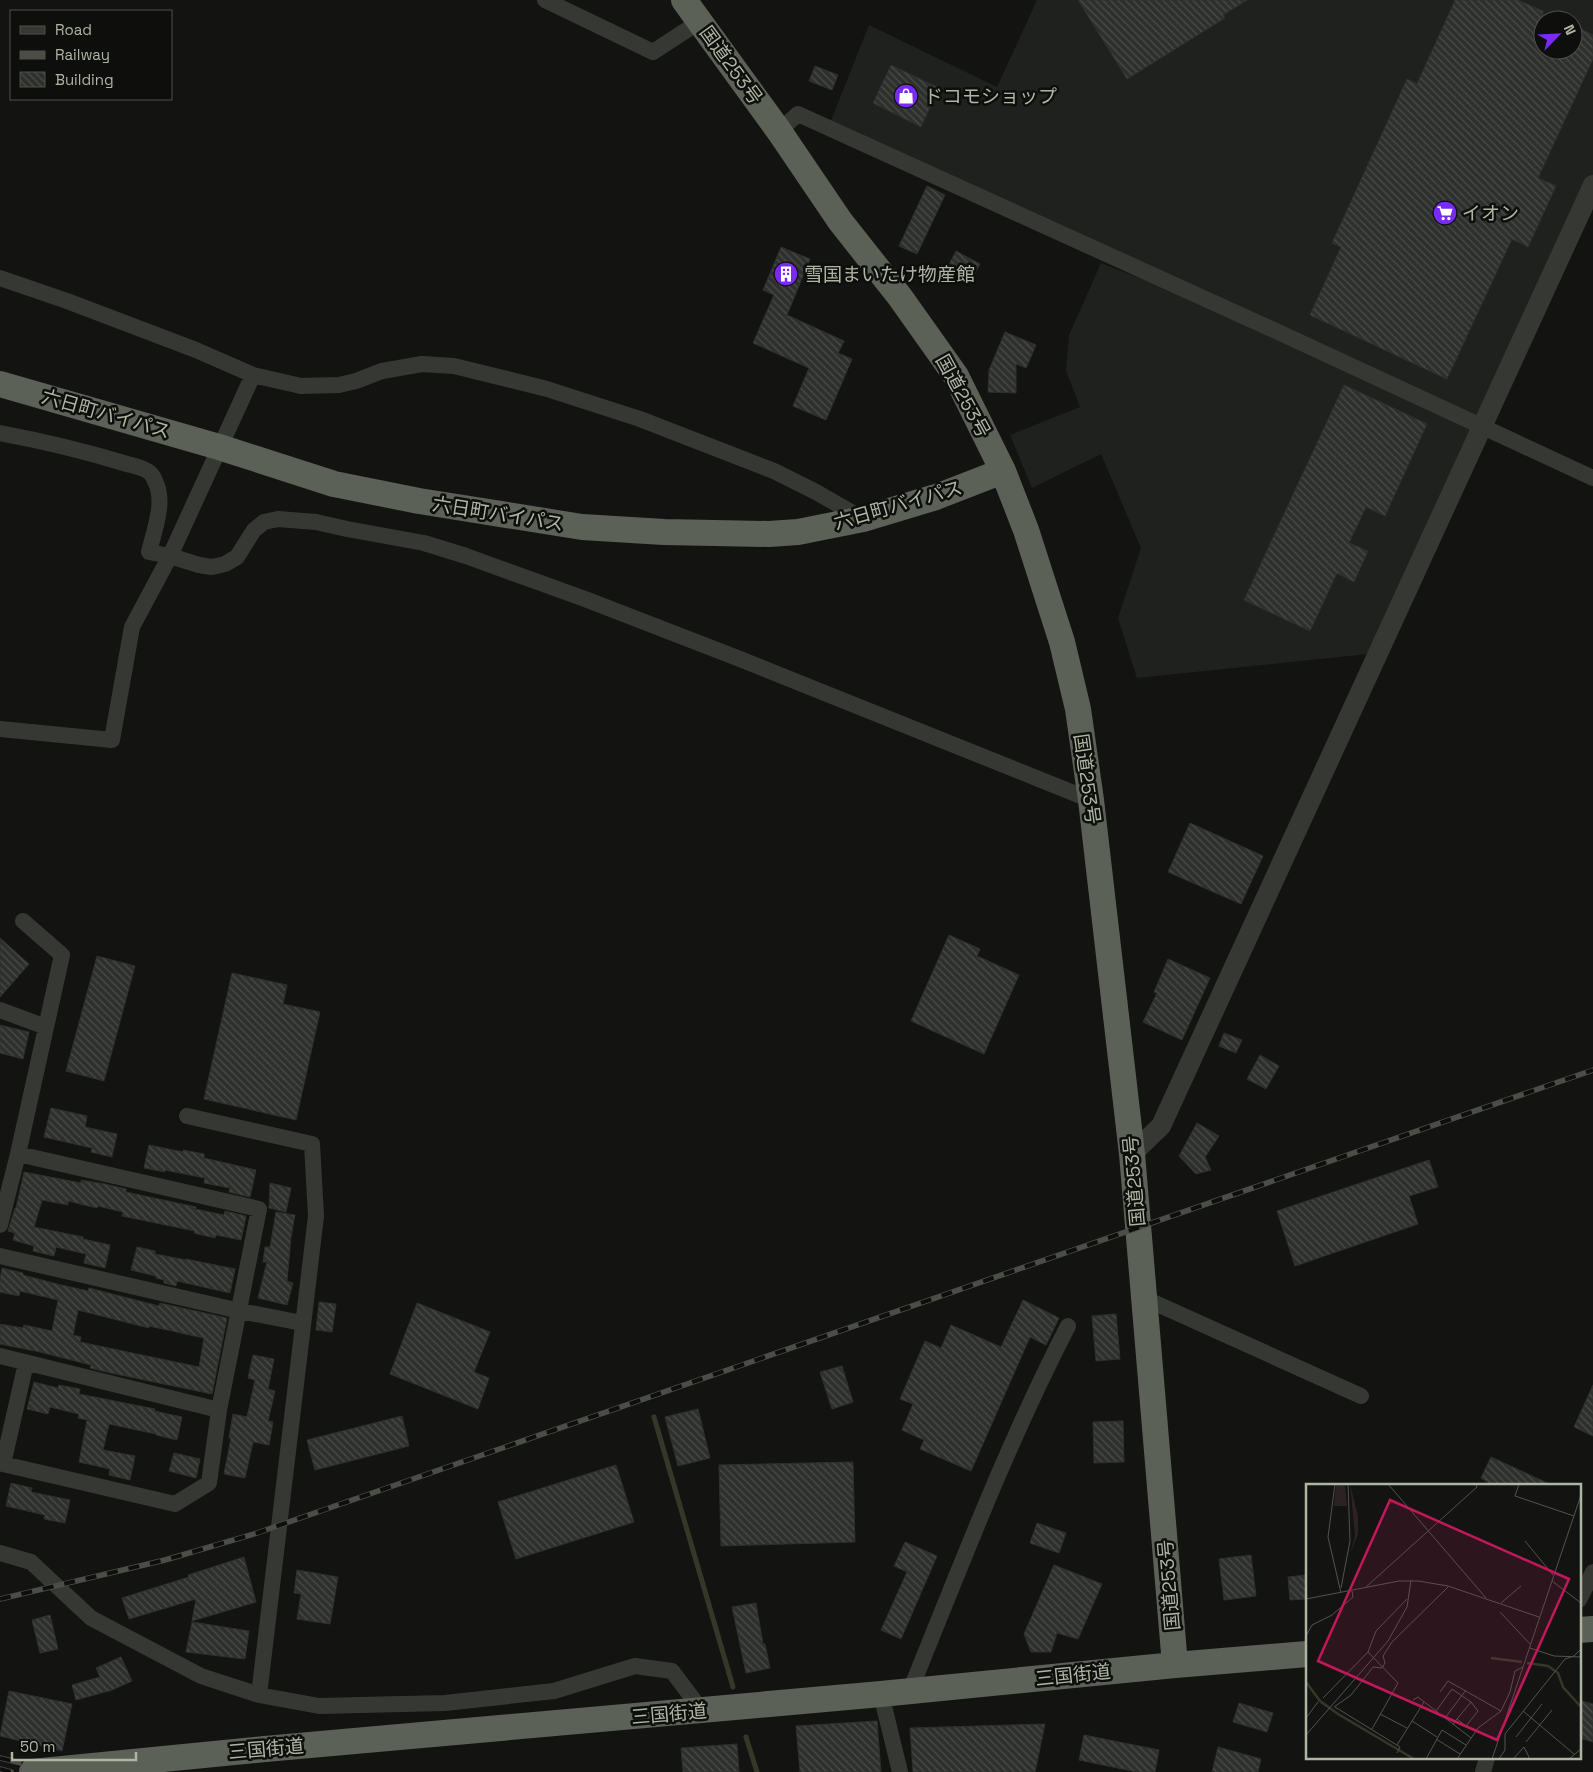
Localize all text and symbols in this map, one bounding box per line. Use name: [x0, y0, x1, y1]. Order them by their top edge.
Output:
legend: [10, 10, 172, 100]
north arrow: [1533, 10, 1583, 60]
text: Road: [55, 20, 92, 39]
street label: 国道253号: [694, 21, 768, 109]
text: N: [1560, 22, 1580, 38]
text: Railway: [55, 45, 110, 64]
text: Building: [55, 70, 114, 89]
shop icon: ドコモショップ: [893, 83, 919, 109]
place label: ドコモショップ: [924, 84, 1057, 109]
supermarket icon: イオン: [1432, 200, 1458, 226]
place label: イオン: [1462, 201, 1519, 226]
building icon: 雪国まいたけ物産館: [773, 261, 799, 287]
place label: 雪国まいたけ物産館: [804, 262, 975, 287]
street label: 国道253号: [930, 350, 996, 442]
street label: 六日町バイパス: [39, 384, 173, 444]
street label: 六日町バイパス: [831, 475, 965, 535]
street label: 六日町バイパス: [431, 491, 565, 537]
street label: 国道253号: [1068, 732, 1106, 826]
street label: 国道253号: [1118, 1134, 1150, 1228]
inset map: [1306, 1484, 1580, 1760]
street label: 国道253号: [1153, 1538, 1185, 1632]
street label: 三国街道: [1034, 1659, 1112, 1691]
street label: 三国街道: [630, 1698, 708, 1730]
scale bar: [12, 1730, 136, 1762]
street label: 三国街道: [227, 1733, 305, 1765]
text: 50 m: [20, 1737, 55, 1756]

